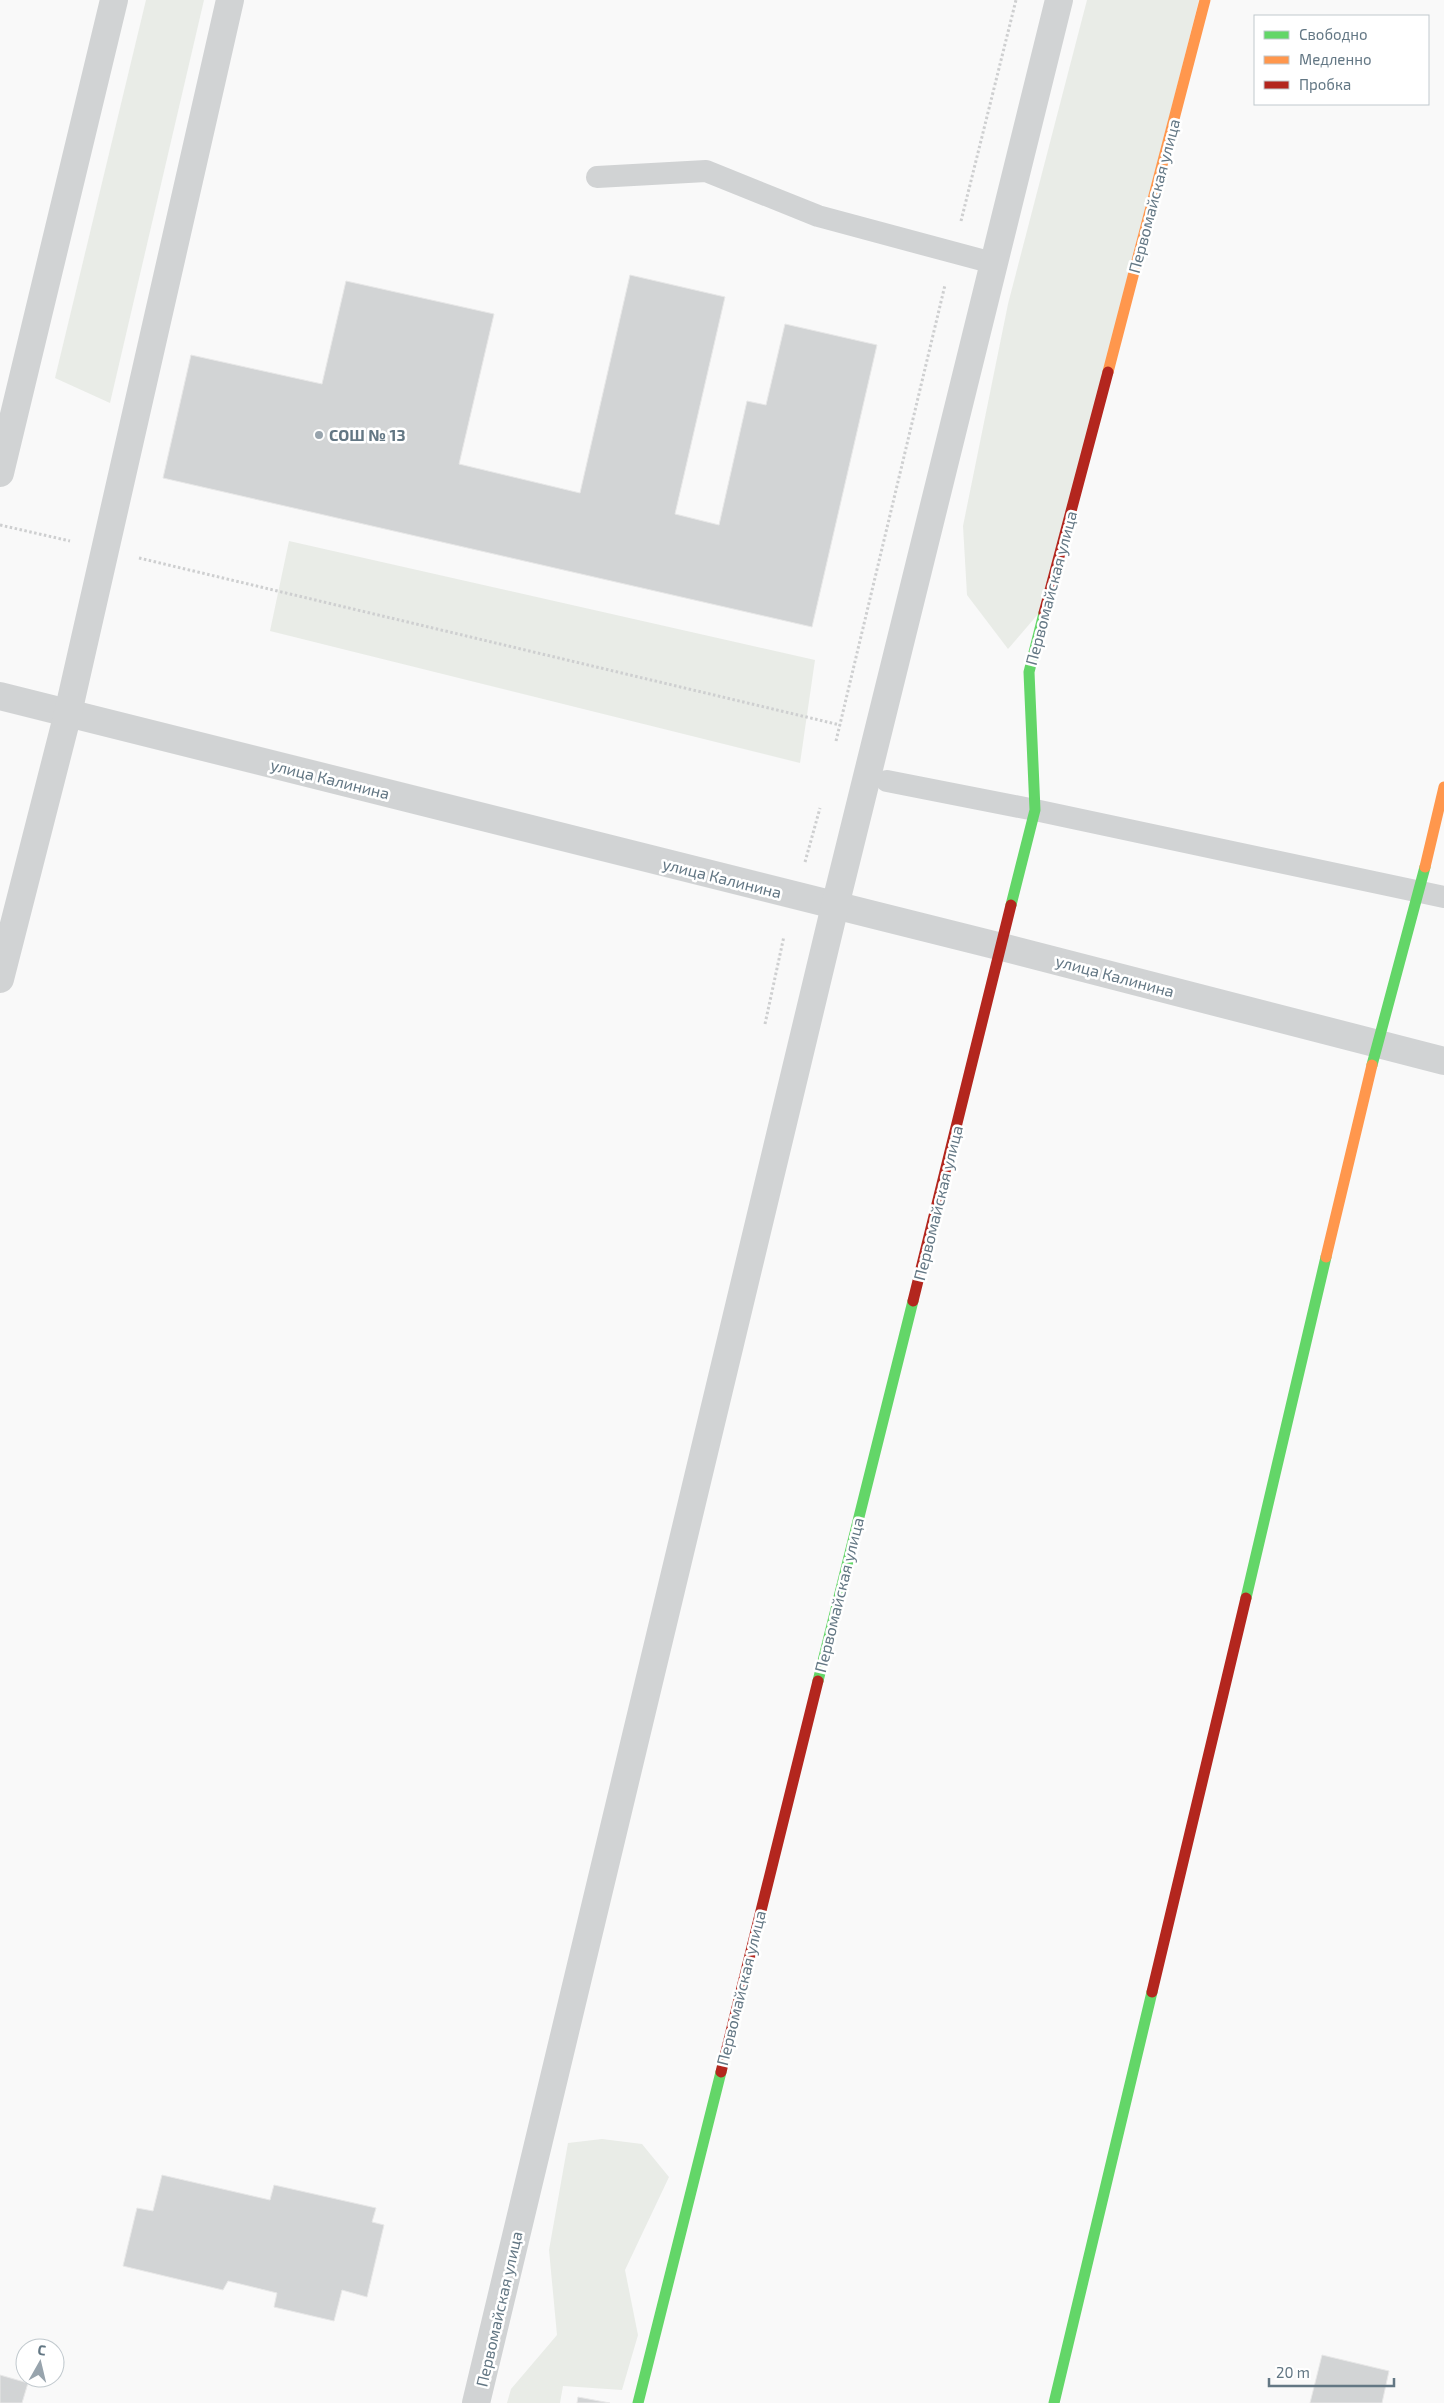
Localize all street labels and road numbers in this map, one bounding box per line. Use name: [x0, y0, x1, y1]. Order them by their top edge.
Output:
street label: Первомайская улица: [1124, 117, 1184, 275]
street label: Первомайская улица: [1021, 509, 1081, 667]
street label: улица Калинина: [268, 755, 392, 803]
street label: улица Калинина: [660, 854, 784, 902]
street label: улица Калинина: [1054, 951, 1176, 1001]
street label: Первомайская улица: [909, 1123, 967, 1283]
street label: Первомайская улица: [810, 1515, 868, 1675]
street label: Первомайская улица: [712, 1908, 770, 2068]
street label: Первомайская улица: [471, 2229, 527, 2389]

